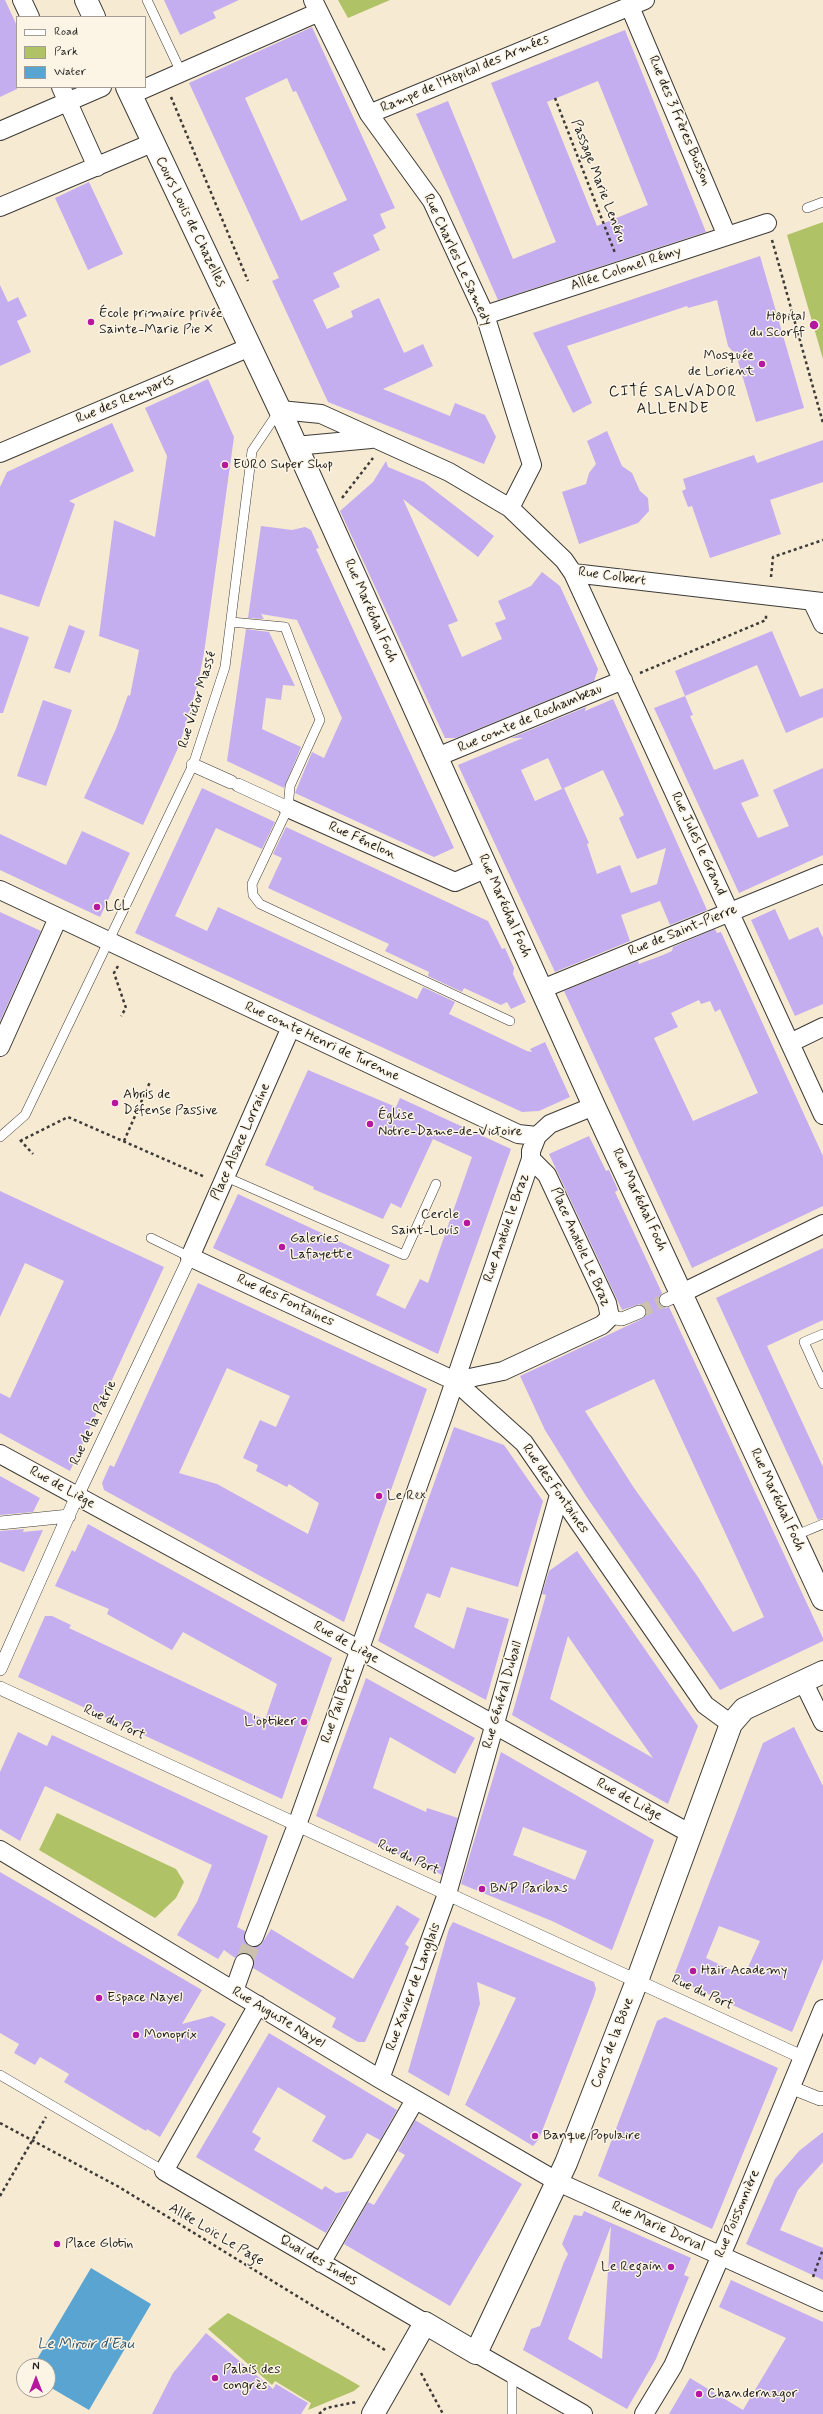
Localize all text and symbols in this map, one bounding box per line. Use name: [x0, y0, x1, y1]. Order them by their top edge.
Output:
legend: [16, 16, 146, 88]
text: Road: [54, 24, 78, 40]
street label: Rampe de l'Hôpital des Armées: [378, 31, 552, 117]
text: Park: [54, 44, 78, 60]
street label: Rue des 3 Frères Busson: [644, 53, 714, 189]
text: Water: [54, 64, 86, 80]
street label: Passage Marie Lenéru: [567, 117, 629, 245]
street label: Cours Louis de Chazelles: [151, 154, 229, 290]
street label: Rue Charles Le Samedy: [419, 191, 495, 329]
street label: Allée Colonel Rémy: [568, 243, 684, 295]
place label: École primaire privée Sainte-Marie Pie X: [99, 306, 223, 338]
place label: Hôpital du Scorff: [750, 309, 805, 342]
marker: École primaire privée Sainte-Marie Pie X: [86, 317, 96, 327]
marker: Hôpital du Scorff: [808, 319, 820, 331]
place label: Mosquée de Lorient: [688, 348, 754, 380]
marker: Mosquée de Lorient: [757, 359, 767, 369]
street label: Rue des Remparts: [74, 372, 176, 428]
district label: CITÉ SALVADOR ALLENDE: [609, 384, 737, 419]
place label: EURO Super Shop: [233, 457, 333, 473]
marker: EURO Super Shop: [220, 460, 230, 470]
street label: Rue Maréchal Foch: [340, 557, 400, 665]
street label: Rue Colbert: [577, 564, 647, 590]
street label: Rue Victor Massé: [175, 650, 221, 750]
street label: Rue comte de Rochambeau: [455, 681, 605, 757]
street label: Rue Jules le Grand: [667, 790, 729, 898]
street label: Rue Fénelon: [326, 819, 398, 863]
street label: Rue Maréchal Foch: [474, 852, 534, 960]
place label: LCL: [105, 899, 130, 915]
marker: LCL: [92, 902, 102, 912]
street label: Rue de Saint-Pierre: [626, 902, 740, 960]
street label: Rue comte Henri de Turenne: [242, 999, 402, 1085]
street label: Place Alsace Lorraine: [208, 1081, 274, 1203]
place label: Abris de Défense Passive: [123, 1087, 218, 1120]
marker: Abris de Défense Passive: [110, 1098, 120, 1108]
place label: Église Notre-Dame-de-Victoire: [378, 1108, 522, 1140]
marker: Église Notre-Dame-de-Victoire: [365, 1119, 375, 1129]
street label: Rue Maréchal Foch: [608, 1146, 670, 1254]
street label: Rue Anatole le Braz: [481, 1172, 533, 1284]
street label: Place Anatole Le Braz: [546, 1185, 614, 1309]
place label: Cercle Saint-Louis: [391, 1207, 459, 1240]
marker: Cercle Saint-Louis: [462, 1218, 472, 1228]
place label: Galeries Lafayette: [290, 1231, 353, 1264]
marker: Galeries Lafayette: [277, 1242, 287, 1252]
street label: Rue des Fontaines: [234, 1271, 336, 1331]
street label: Rue de la Patrie: [67, 1378, 121, 1468]
street label: Rue des Fontaines: [518, 1441, 592, 1537]
street label: Rue Maréchal Foch: [746, 1446, 808, 1554]
street label: Rue de Liège: [26, 1463, 98, 1513]
place label: Le Rex: [387, 1488, 426, 1504]
marker: Le Rex: [374, 1491, 384, 1501]
street label: Rue de Liège: [310, 1618, 382, 1668]
street label: Rue Général Dubail: [480, 1639, 526, 1751]
street label: Rue Paul Bert: [318, 1664, 360, 1746]
street label: Rue du Port: [80, 1701, 148, 1745]
place label: L'optiker: [244, 1714, 296, 1730]
marker: L'optiker: [299, 1717, 309, 1727]
street label: Rue de Liège: [593, 1775, 665, 1825]
street label: Rue du Port: [374, 1836, 442, 1880]
place label: BNP Paribas: [490, 1881, 568, 1897]
marker: BNP Paribas: [477, 1884, 487, 1894]
street label: Rue Xavier de Langlais: [383, 1921, 445, 2053]
place label: Hair Academy: [701, 1963, 787, 1979]
marker: Hair Academy: [688, 1966, 698, 1976]
street label: Rue du Port: [668, 1971, 736, 2015]
street label: Rue Auguste Nayel: [228, 1984, 328, 2052]
place label: Espace Nayel: [107, 1990, 182, 2006]
marker: Espace Nayel: [94, 1993, 104, 2003]
street label: Cours de la Bôve: [588, 1995, 638, 2091]
place label: Monoprix: [144, 2027, 197, 2043]
marker: Monoprix: [131, 2030, 141, 2040]
place label: Banque Populaire: [543, 2128, 640, 2144]
marker: Banque Populaire: [530, 2131, 540, 2141]
street label: Rue Poissonnière: [712, 2167, 764, 2261]
street label: Rue Marie Dorval: [609, 2198, 707, 2256]
street label: Allée Loïc Le Page: [165, 2200, 267, 2270]
street label: Quai des Indes: [276, 2232, 360, 2290]
place label: Place Glotin: [65, 2236, 133, 2252]
marker: Place Glotin: [52, 2239, 62, 2249]
place label: Le Regain: [601, 2259, 663, 2275]
marker: Le Regain: [666, 2262, 676, 2272]
water label: Le Miroir d'Eau: [37, 2336, 135, 2354]
north arrow: [16, 2358, 56, 2398]
text: N: [32, 2360, 40, 2374]
place label: Palais des congrès: [223, 2362, 280, 2394]
marker: Palais des congrès: [210, 2373, 220, 2383]
place label: Chandernagor: [707, 2386, 797, 2402]
marker: Chandernagor: [694, 2389, 704, 2399]

